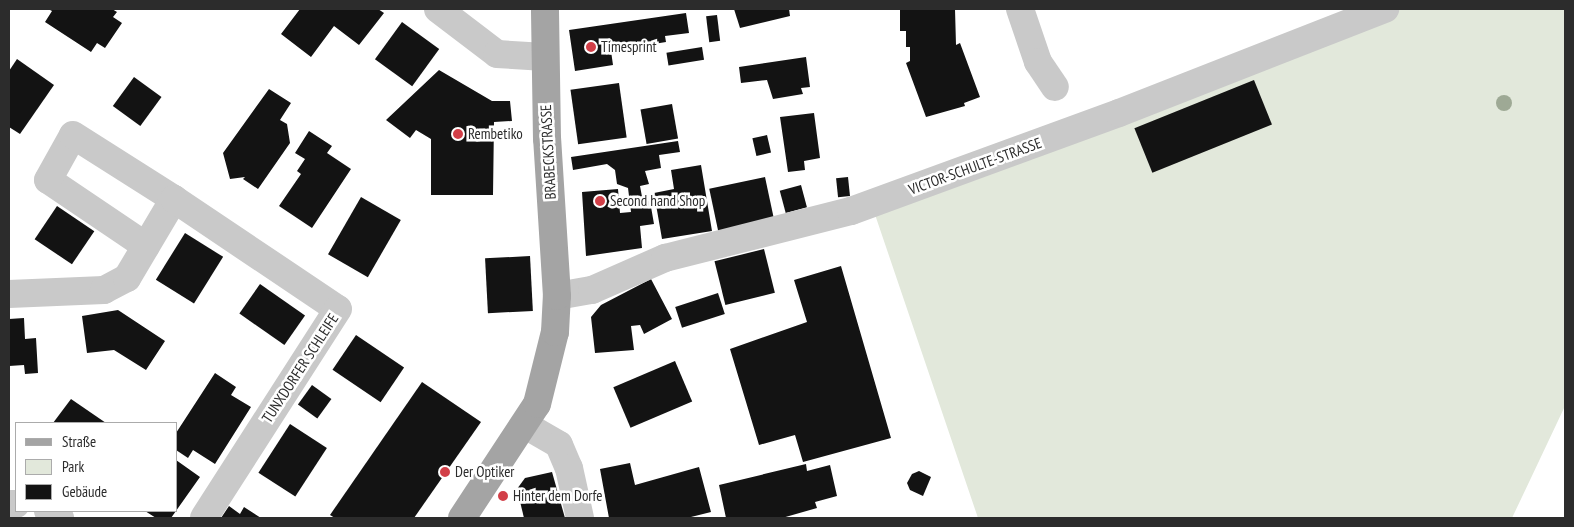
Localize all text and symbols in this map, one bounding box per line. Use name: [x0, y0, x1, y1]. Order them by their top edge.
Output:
place label: Timesprint: [601, 38, 657, 56]
marker: Timesprint: [585, 41, 597, 53]
street label: BRABECKSTRASSE: [537, 104, 559, 200]
place label: Rembetiko: [468, 125, 523, 143]
marker: Rembetiko: [452, 128, 464, 140]
street label: VICTOR-SCHULTE-STRASSE: [906, 134, 1044, 198]
place label: Second hand Shop: [610, 192, 705, 210]
marker: Second hand Shop: [594, 195, 606, 207]
street label: TUNXDORFER SCHLEIFE: [258, 310, 342, 426]
legend: [15, 422, 178, 512]
text: Straße: [62, 432, 96, 451]
text: Park: [62, 457, 84, 476]
place label: Der Optiker: [455, 463, 514, 481]
marker: Der Optiker: [439, 466, 451, 478]
text: Gebäude: [62, 482, 107, 501]
place label: Hinter dem Dorfe: [513, 487, 602, 505]
marker: Hinter dem Dorfe: [497, 490, 509, 502]

